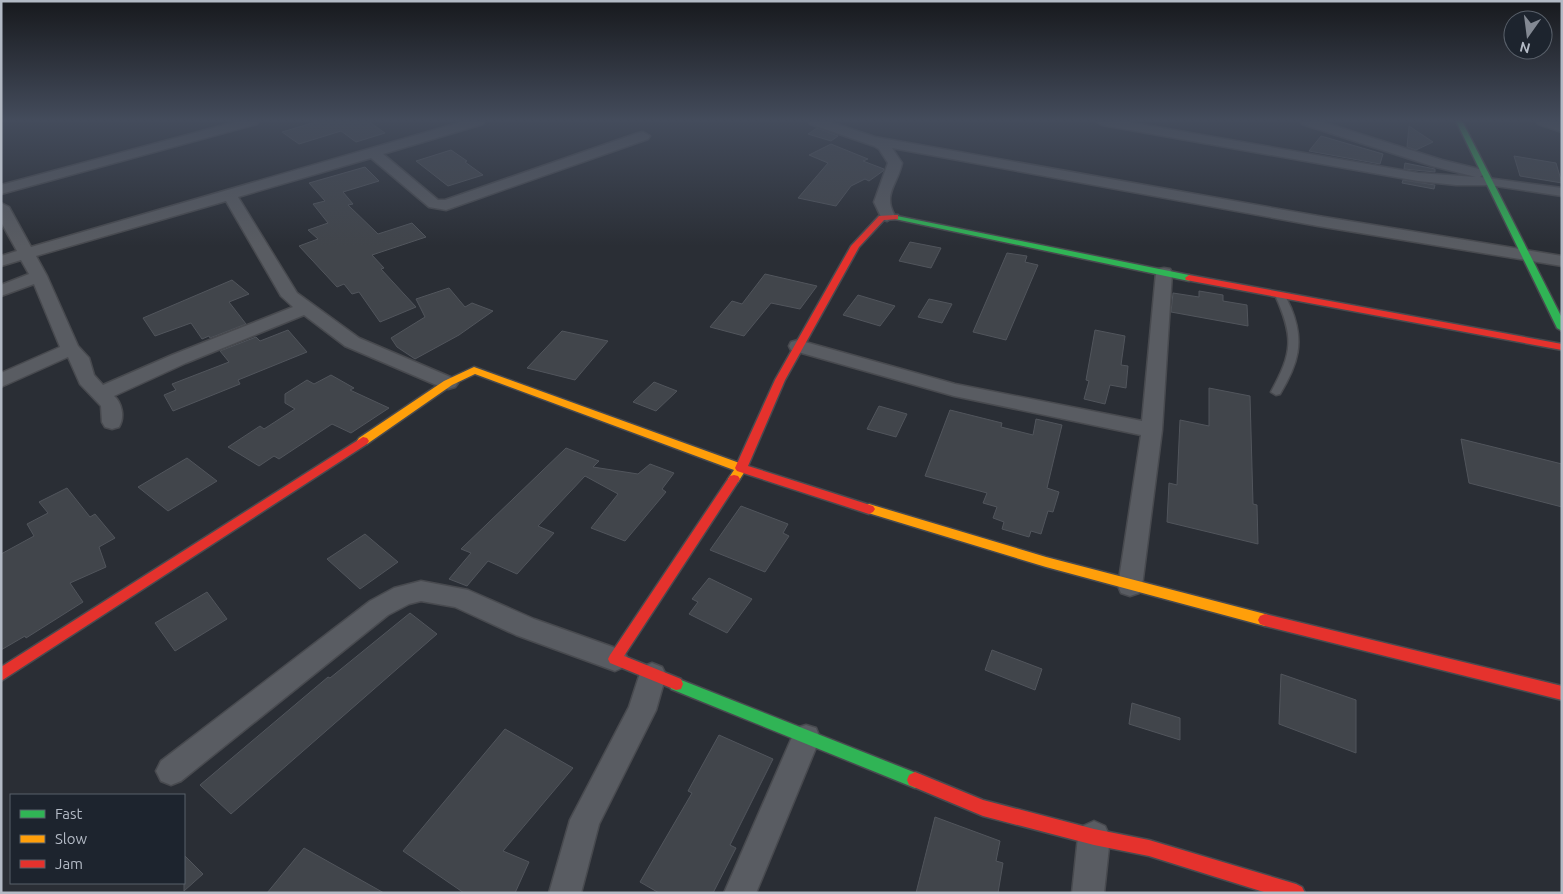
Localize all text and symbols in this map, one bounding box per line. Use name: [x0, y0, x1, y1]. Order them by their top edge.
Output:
north arrow: [1503, 10, 1553, 60]
text: N: [1518, 39, 1532, 57]
legend: [10, 794, 185, 884]
text: Fast: [55, 805, 83, 822]
text: Slow: [55, 830, 88, 847]
text: Jam: [55, 855, 83, 872]

